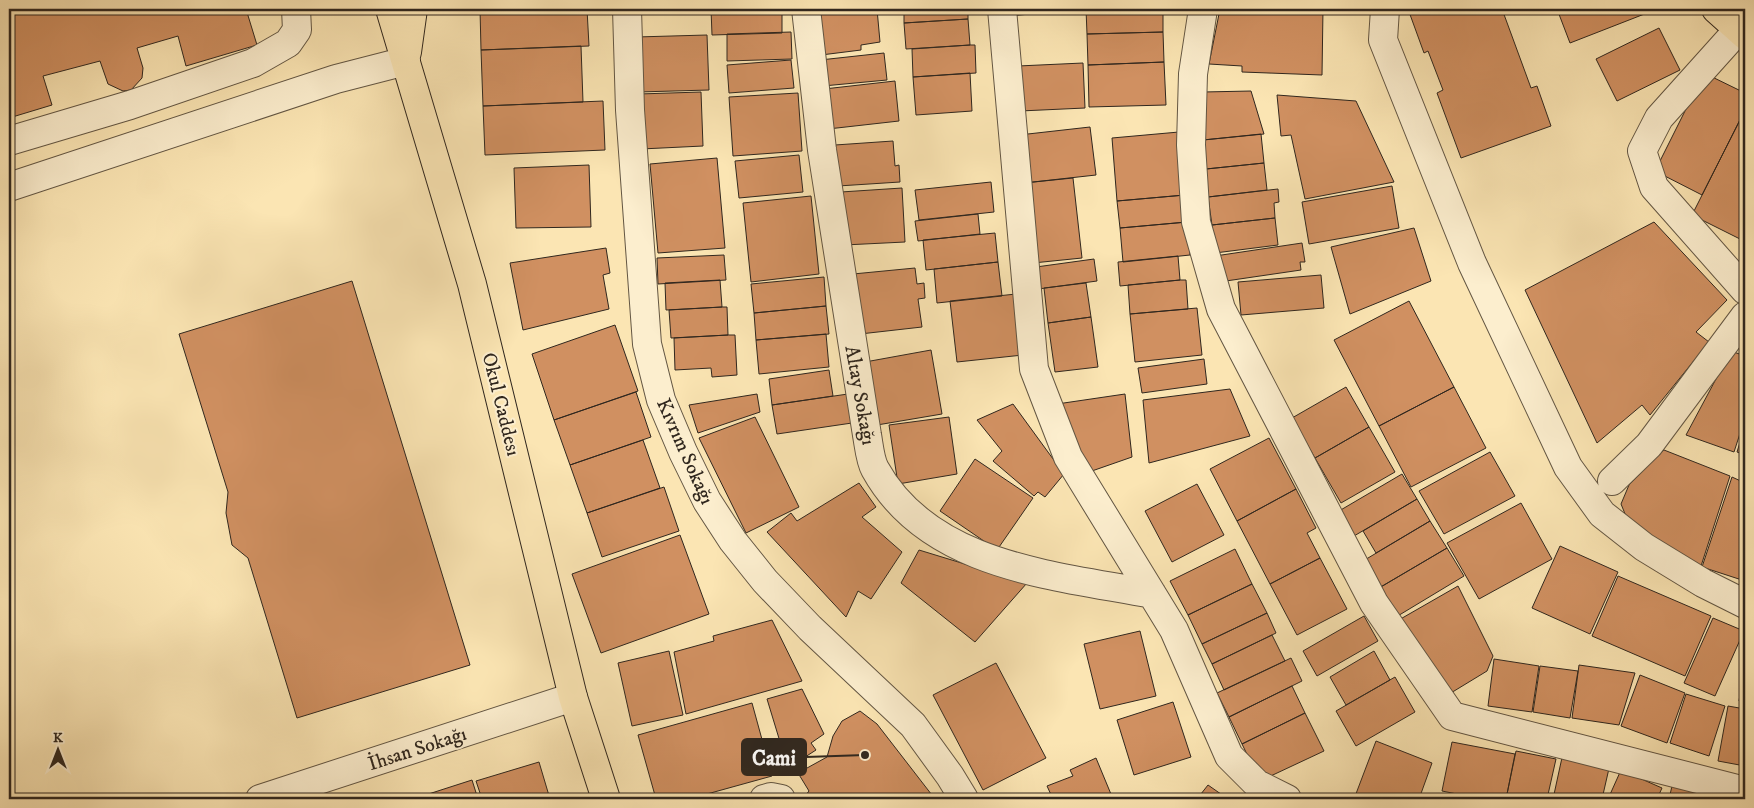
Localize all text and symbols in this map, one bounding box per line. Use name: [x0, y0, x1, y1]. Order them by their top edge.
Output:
street label: Altay Sokağı: [838, 344, 881, 447]
street label: Okul Caddesı: [476, 350, 525, 459]
street label: Kıvrım Sokağı: [650, 395, 719, 508]
street label: İhsan Sokağı: [365, 722, 470, 777]
north arrow: [32, 726, 82, 776]
text: K: [53, 729, 64, 747]
callout: Cami: [742, 739, 806, 775]
text: Cami: [752, 746, 797, 772]

